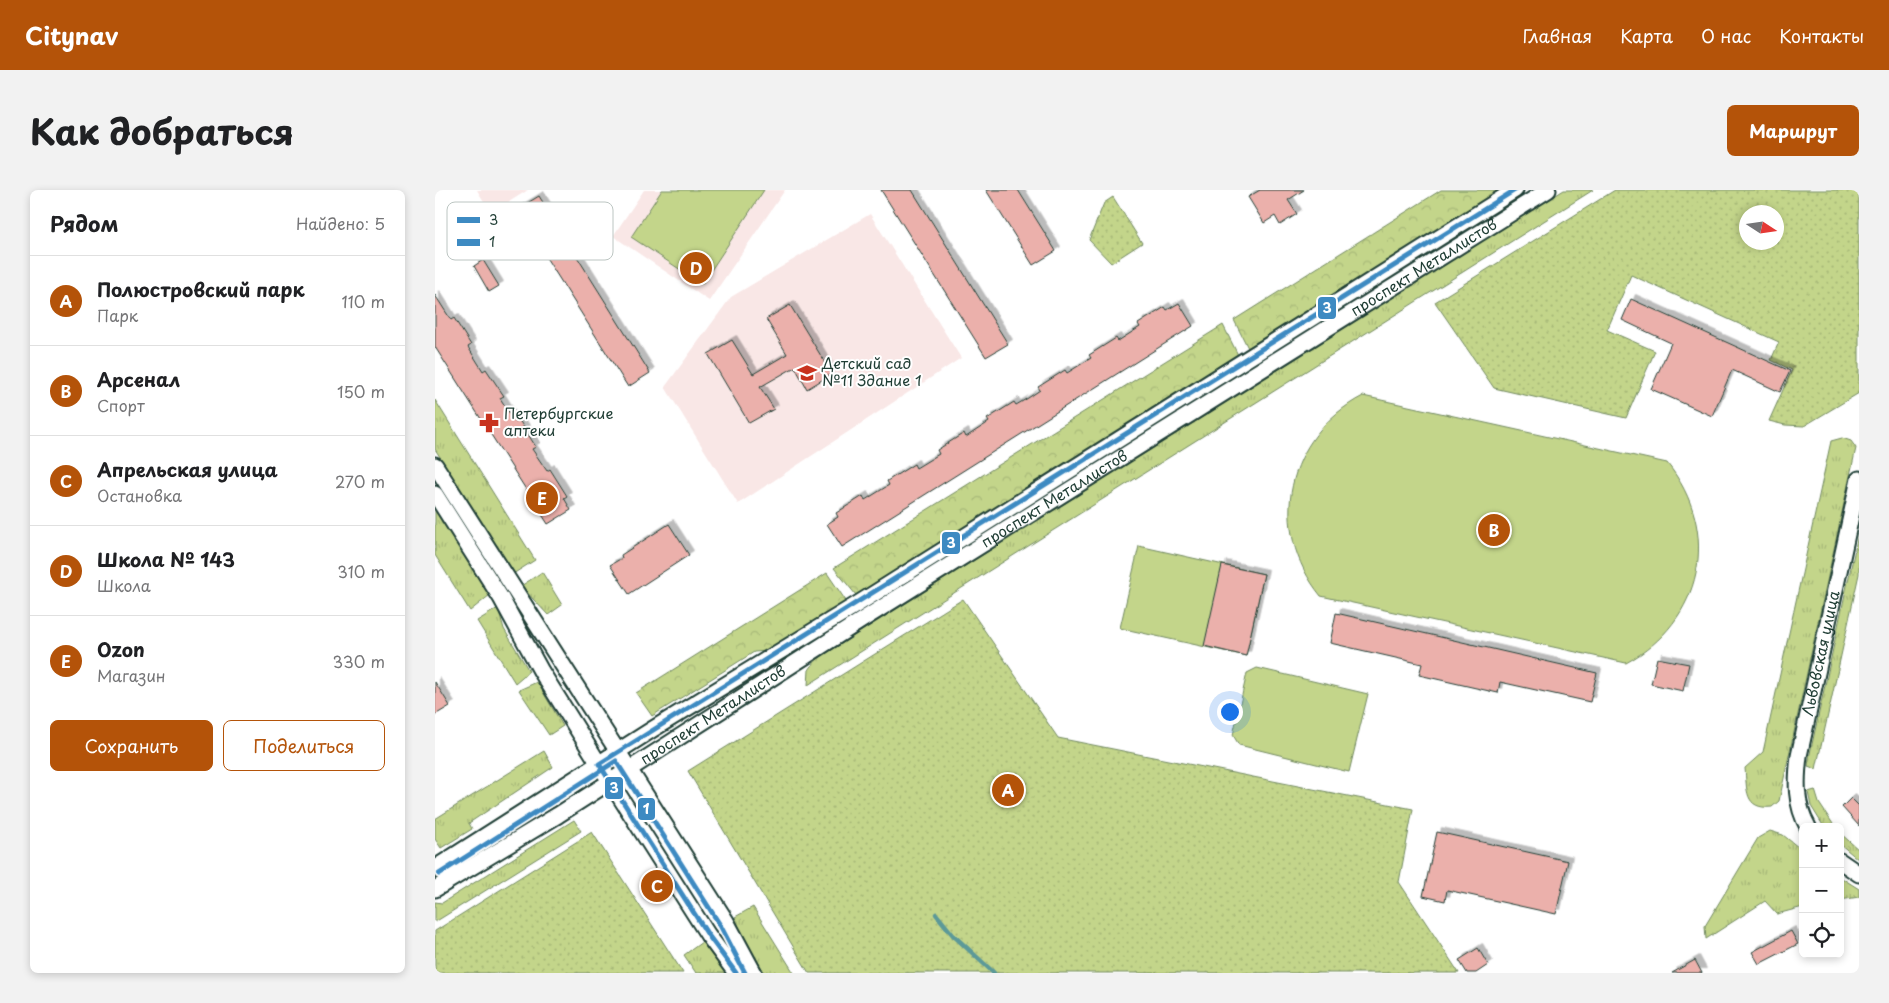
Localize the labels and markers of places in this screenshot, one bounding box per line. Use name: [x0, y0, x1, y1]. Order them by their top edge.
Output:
pin: D: [680, 249, 712, 287]
place label: Детский сад №11 Здание 1: [821, 351, 922, 391]
school or university icon: Детский сад №11 Здание 1: [796, 362, 818, 384]
place label: Петербургские аптеки: [504, 401, 613, 441]
pharmacy icon: Петербургские аптеки: [478, 412, 500, 434]
pin: E: [526, 479, 558, 517]
pin: B: [1478, 511, 1510, 549]
pin: A: [992, 771, 1024, 809]
pin: C: [641, 867, 673, 905]

